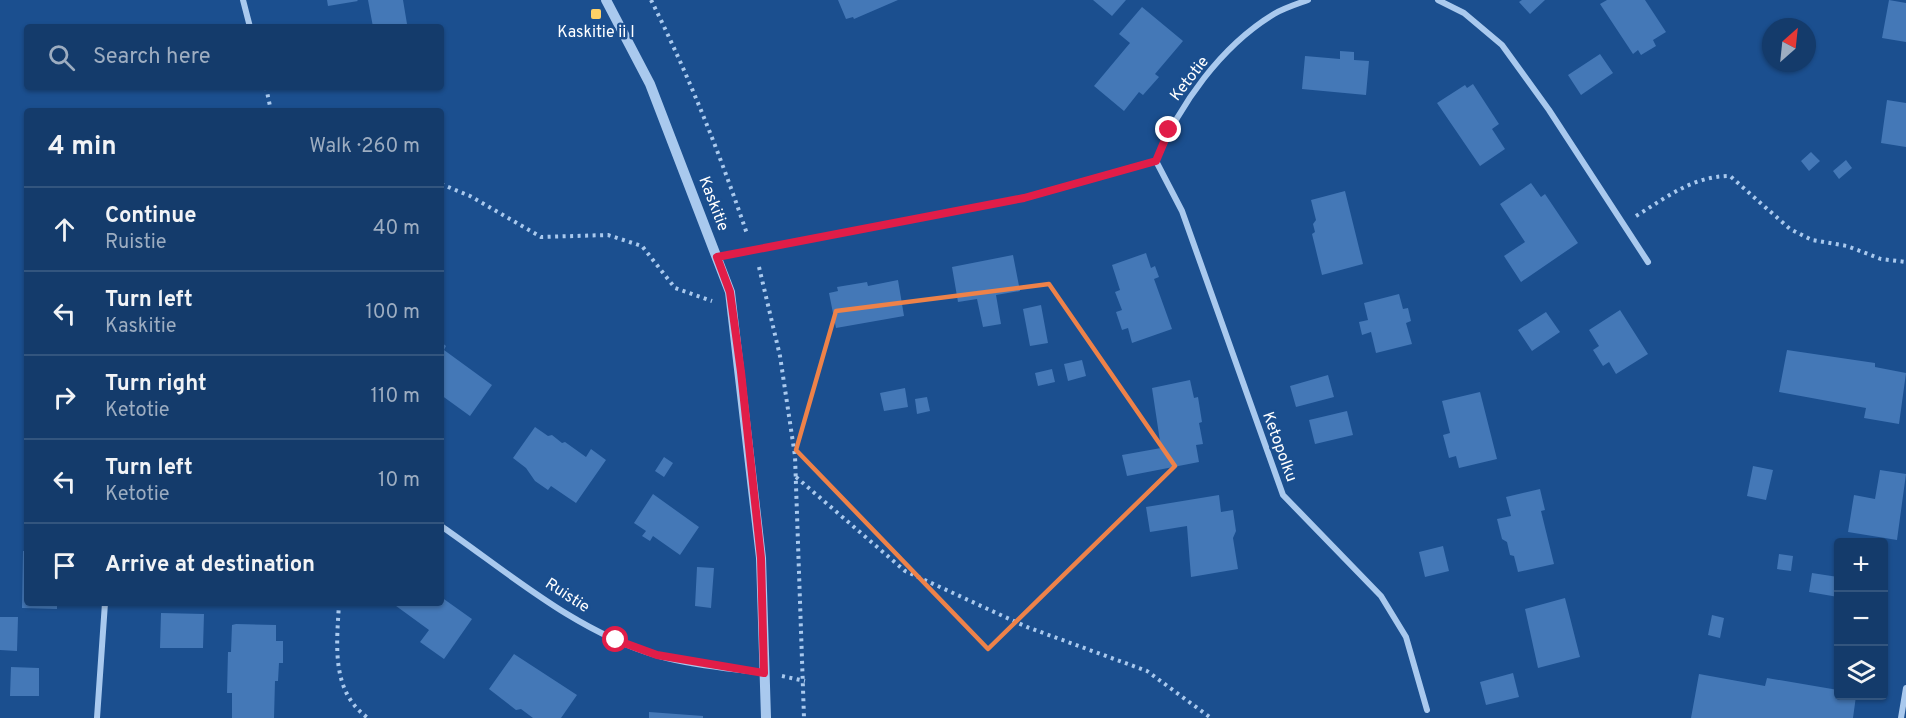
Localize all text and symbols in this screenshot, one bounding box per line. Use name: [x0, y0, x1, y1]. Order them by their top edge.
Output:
marker: Kaskitie ii I: [589, 7, 603, 21]
north arrow: [1762, 18, 1816, 72]
place label: Kaskitie ii I: [557, 23, 635, 43]
search box: [24, 24, 444, 90]
icon: search: [45, 41, 78, 74]
text: Search here: [93, 44, 211, 71]
street label: Ketotie: [1166, 52, 1214, 106]
route end: [1155, 116, 1181, 142]
text: 4 min: [48, 131, 117, 164]
text: Walk · 260 m: [309, 134, 420, 160]
street label: Kaskitie: [693, 174, 733, 234]
text: Continue: [105, 203, 196, 230]
icon: ahead: [48, 213, 81, 246]
text: 40 m: [373, 216, 420, 242]
text: Ruistie: [105, 230, 167, 256]
text: Turn left: [105, 287, 193, 314]
icon: left: [48, 297, 81, 330]
text: 100 m: [365, 300, 420, 326]
text: Kaskitie: [105, 314, 177, 340]
text: Turn right: [105, 371, 207, 398]
icon: right: [48, 381, 81, 414]
text: 110 m: [371, 384, 420, 410]
text: Ketotie: [105, 398, 170, 424]
street label: Ketopolku: [1257, 409, 1301, 485]
text: Turn left: [105, 455, 193, 482]
icon: left: [48, 465, 81, 498]
text: 10 m: [378, 468, 420, 494]
text: Ketotie: [105, 482, 170, 508]
map controls: [1834, 538, 1888, 700]
button: +: [1834, 538, 1888, 592]
icon: arrive: [48, 549, 81, 582]
text: Arrive at destination: [105, 552, 315, 579]
street label: Ruistie: [541, 574, 593, 618]
button: −: [1834, 592, 1888, 646]
route start: [602, 626, 628, 652]
button: layers: [1834, 646, 1888, 700]

